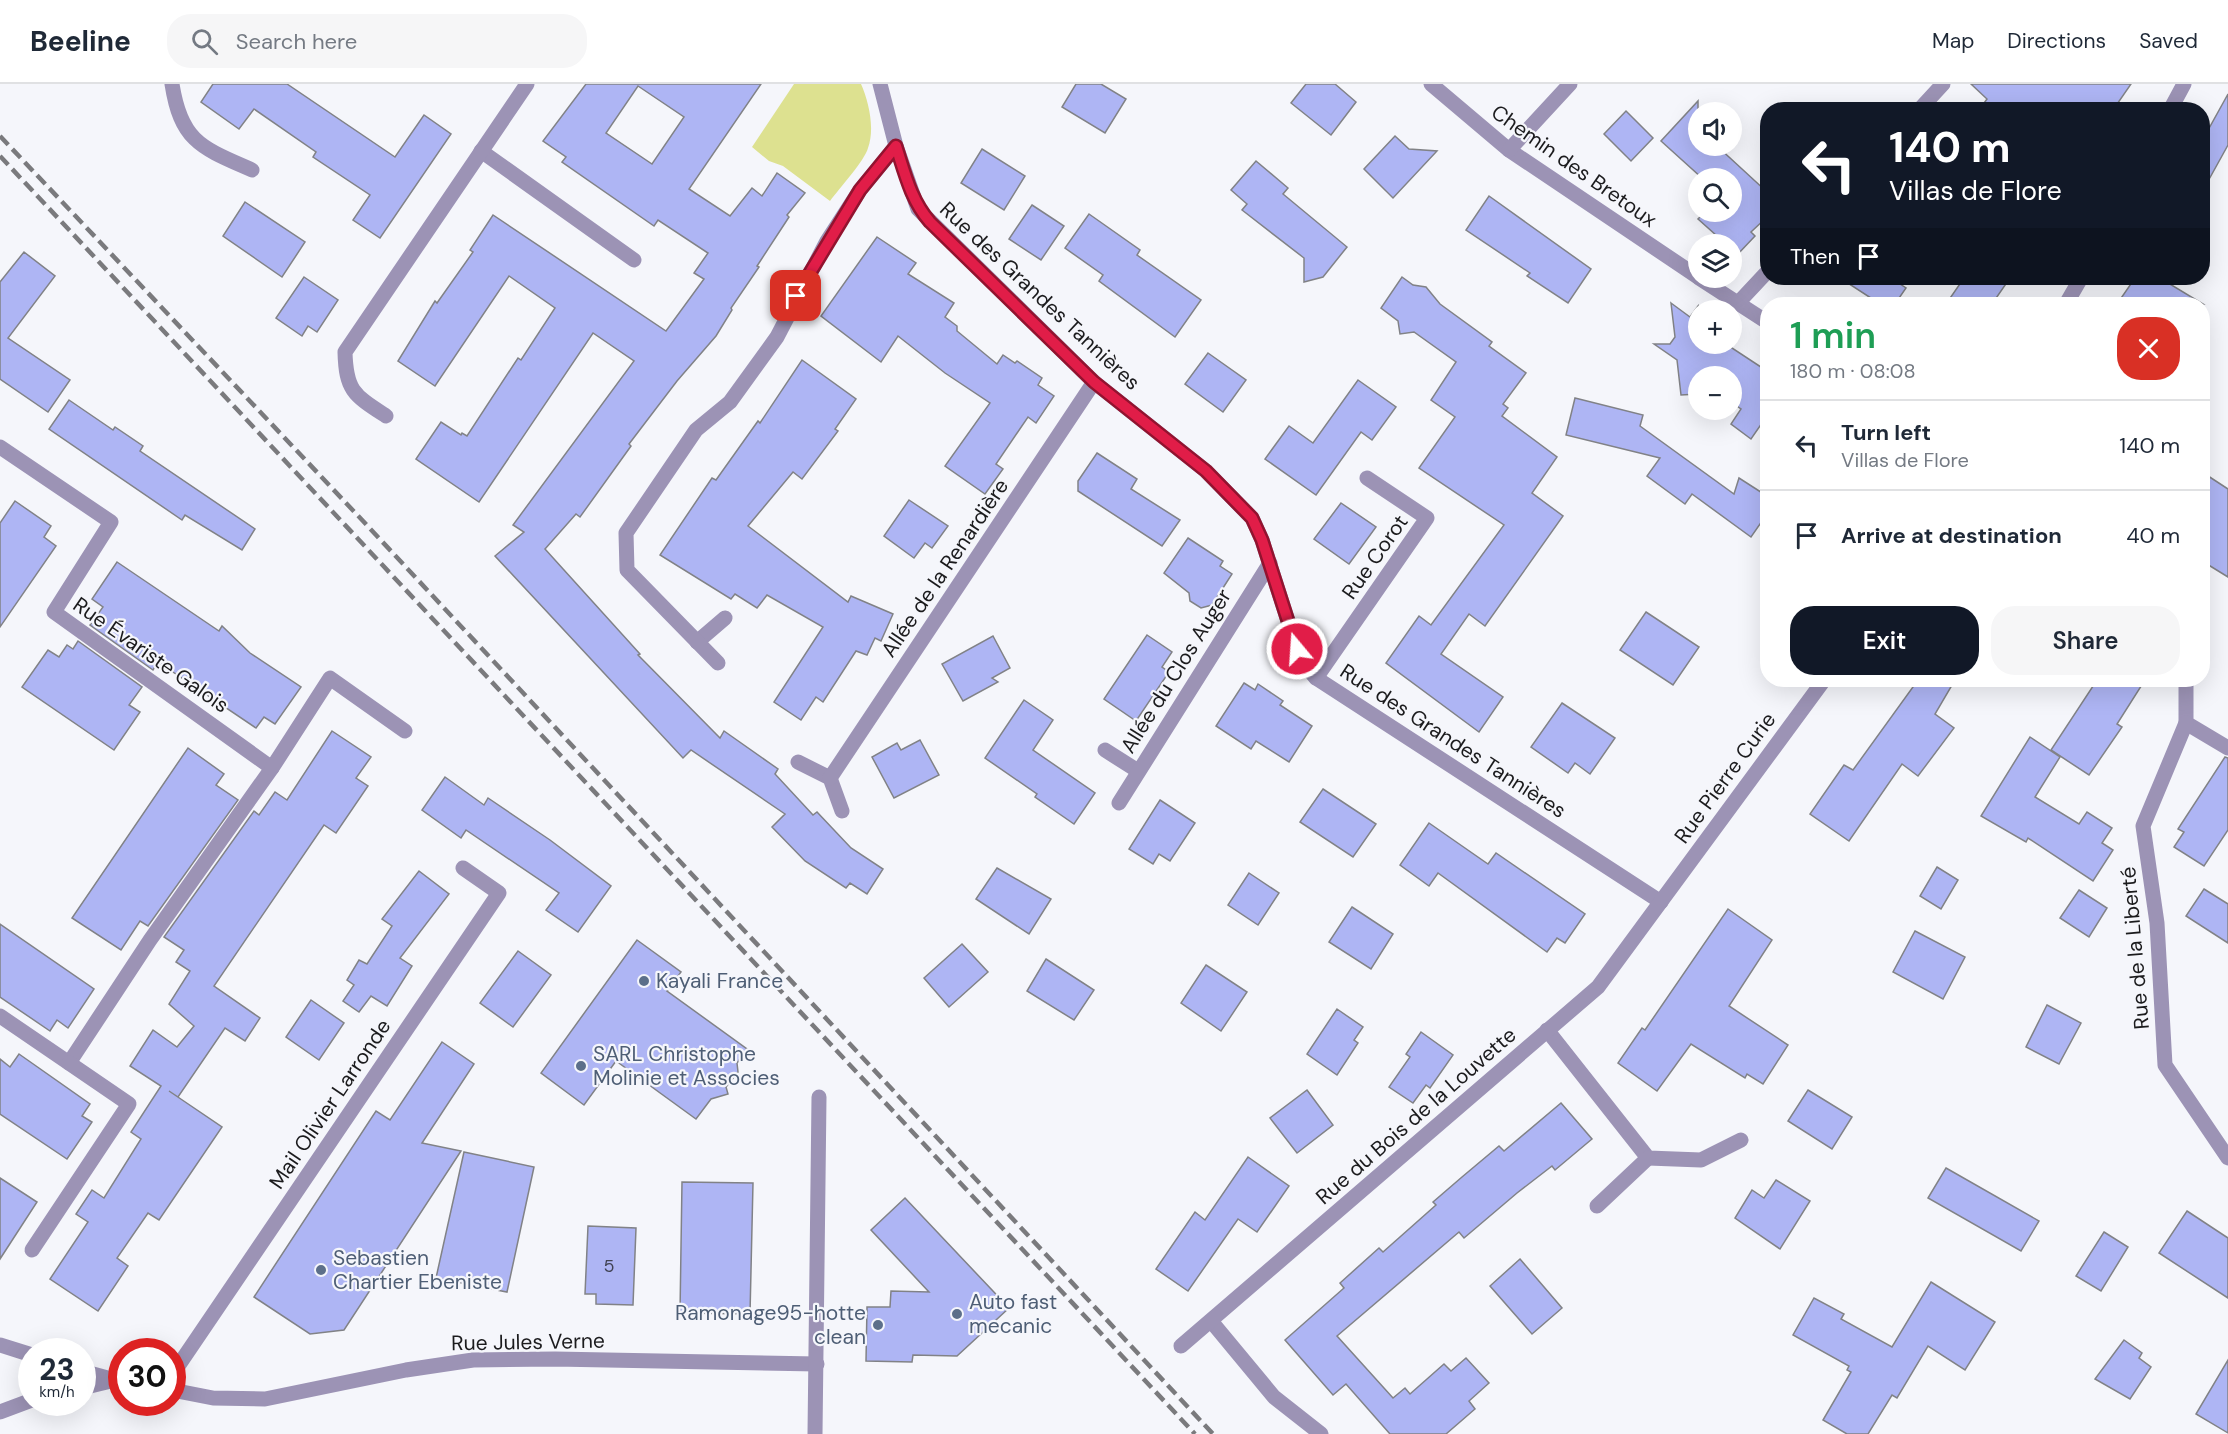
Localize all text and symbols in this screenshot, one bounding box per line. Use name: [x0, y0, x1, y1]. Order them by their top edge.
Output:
search box: [167, 14, 587, 68]
text: Beeline: [30, 23, 131, 60]
icon: search: [188, 25, 221, 58]
text: Search here: [236, 27, 357, 56]
text: Map: [1932, 27, 1974, 55]
text: Directions: [2007, 27, 2106, 55]
text: Saved: [2139, 27, 2198, 55]
street label: Chemin des Bretoux: [1486, 98, 1662, 234]
map controls: [1688, 102, 1742, 420]
button: sound: [1688, 102, 1742, 156]
text: 140 m: [1889, 120, 2011, 175]
icon: left: [1790, 126, 1868, 204]
button: search: [1688, 168, 1742, 222]
text: Villas de Flore: [1889, 173, 2062, 208]
street label: Rue des Grandes Tannières: [934, 196, 1146, 396]
button: layers: [1688, 234, 1742, 288]
icon: arrive: [1852, 240, 1885, 273]
text: Then: [1790, 242, 1840, 271]
pin: [770, 270, 821, 321]
icon: arrive: [779, 279, 812, 312]
button: +: [1688, 300, 1742, 354]
text: 1 min: [1790, 312, 1876, 359]
button: close: [2117, 317, 2180, 380]
text: 180 m · 08:08: [1790, 358, 1916, 384]
button: −: [1688, 366, 1742, 420]
text: Turn left: [1841, 418, 1931, 447]
icon: left: [1790, 429, 1823, 462]
text: 140 m: [2119, 431, 2180, 460]
text: Villas de Flore: [1841, 447, 1969, 473]
street label: Allée de la Renardière: [875, 473, 1015, 663]
street label: Rue Corot: [1336, 509, 1414, 605]
icon: arrive: [1790, 519, 1823, 552]
text: Arrive at destination: [1841, 521, 2062, 550]
text: 40 m: [2126, 521, 2180, 550]
street label: Allée du Clos Auger: [1114, 583, 1238, 758]
street label: Rue Évariste Galois: [67, 591, 235, 719]
button: Exit: [1790, 606, 1979, 675]
button: Share: [1991, 606, 2180, 675]
position arrow: [1265, 617, 1329, 681]
street label: Rue des Grandes Tannières: [1335, 657, 1571, 825]
street label: Rue Pierre Curie: [1668, 707, 1782, 849]
street label: Rue de la Liberté: [2114, 865, 2156, 1031]
place label: Kayali France: [656, 967, 783, 995]
marker: Kayali France: [637, 974, 651, 988]
street label: Mail Olivier Larronde: [263, 1014, 397, 1194]
street label: Rue du Bois de la Louvette: [1310, 1021, 1522, 1211]
place label: SARL Christophe Molinie et Associes: [593, 1040, 780, 1092]
marker: SARL Christophe Molinie et Associes: [574, 1059, 588, 1073]
place label: Sebastien Chartier Ebeniste: [333, 1244, 502, 1296]
house number: 5: [604, 1254, 614, 1278]
marker: Sebastien Chartier Ebeniste: [314, 1263, 328, 1277]
place label: Auto fast mecanic: [969, 1288, 1057, 1340]
place label: Ramonage95-hotte clean: [675, 1299, 866, 1351]
marker: Auto fast mecanic: [950, 1307, 964, 1321]
marker: Ramonage95-hotte clean: [871, 1318, 885, 1332]
street label: Rue Jules Verne: [451, 1327, 605, 1357]
speed limit sign: 30: [108, 1338, 186, 1416]
text: 23: [39, 1350, 75, 1389]
text: km/h: [39, 1382, 75, 1402]

